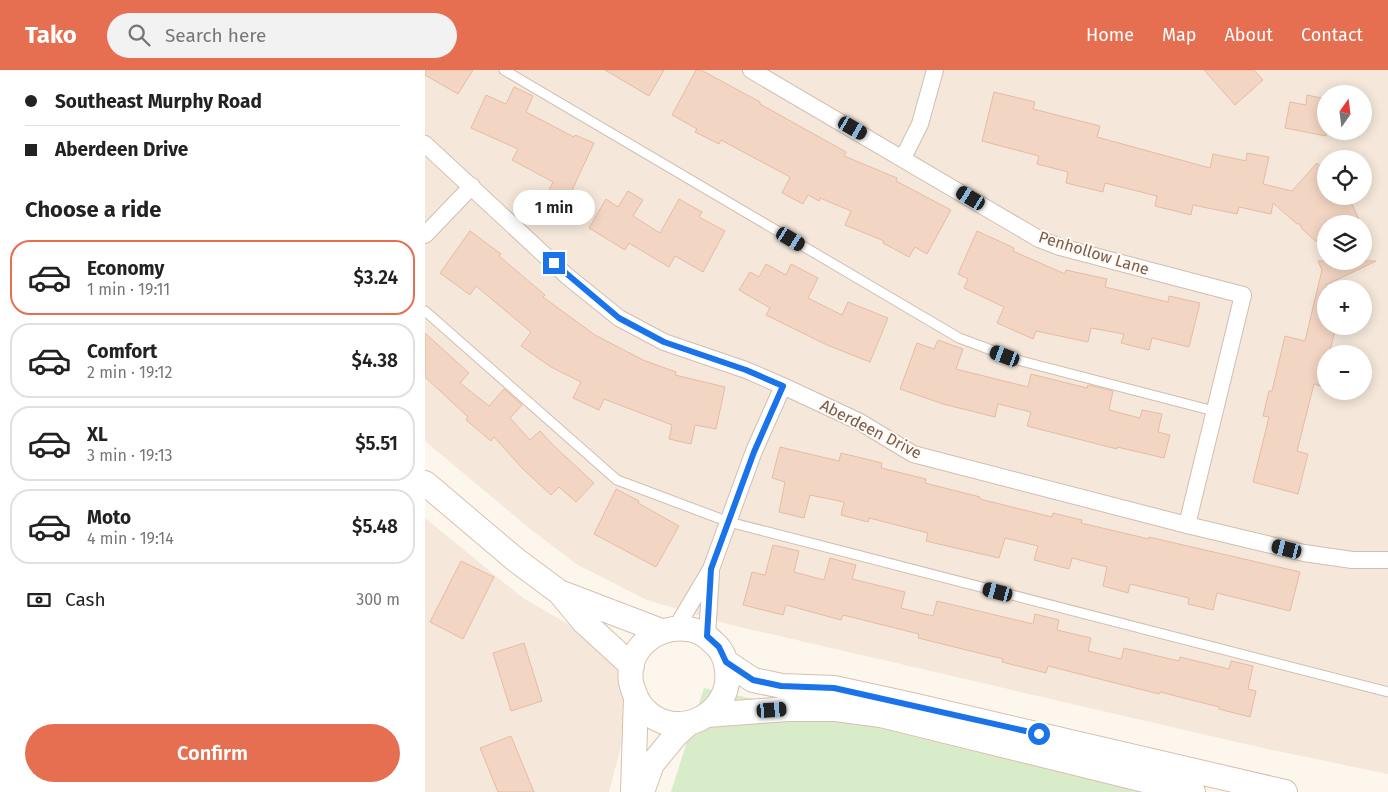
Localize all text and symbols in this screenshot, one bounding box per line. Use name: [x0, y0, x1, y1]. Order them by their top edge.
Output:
search box: [107, 13, 457, 58]
text: Tako: [25, 21, 77, 49]
icon: search: [125, 21, 153, 49]
text: Search here: [165, 24, 266, 47]
text: Home: [1086, 24, 1134, 46]
text: Map: [1162, 24, 1196, 46]
text: About: [1224, 24, 1273, 46]
text: Contact: [1301, 24, 1363, 46]
north arrow: [1317, 85, 1373, 140]
map controls: [1317, 85, 1372, 400]
text: Southeast Murphy Road: [55, 90, 262, 113]
car: [836, 114, 869, 142]
text: Aberdeen Drive: [55, 138, 188, 161]
button: locate: [1317, 150, 1372, 205]
car: [954, 184, 987, 212]
callout: 1 min: [513, 190, 595, 226]
text: Choose a ride: [25, 196, 161, 223]
text: 1 min: [535, 198, 573, 217]
button: layers: [1317, 215, 1372, 270]
car: [774, 225, 807, 253]
street label: Penhollow Lane: [1036, 227, 1152, 279]
route end: [543, 252, 565, 274]
icon: car: [27, 255, 72, 300]
text: Economy: [87, 257, 164, 280]
text: $3.24: [354, 266, 398, 289]
text: 1 min · 19:11: [87, 280, 170, 299]
button: +: [1317, 280, 1372, 335]
icon: car: [27, 338, 72, 383]
text: Comfort: [87, 340, 157, 363]
car: [988, 344, 1021, 368]
button: −: [1317, 345, 1372, 400]
text: $4.38: [352, 349, 398, 372]
text: 2 min · 19:12: [87, 363, 172, 382]
street label: Aberdeen Drive: [817, 395, 925, 463]
icon: car: [27, 421, 72, 466]
text: XL: [87, 423, 108, 446]
text: $5.51: [355, 432, 398, 455]
text: 3 min · 19:13: [87, 446, 173, 465]
icon: car: [27, 504, 72, 549]
text: Moto: [87, 506, 131, 529]
text: $5.48: [352, 515, 398, 538]
text: 4 min · 19:14: [87, 529, 174, 548]
car: [1270, 538, 1303, 560]
car: [981, 581, 1014, 603]
icon: cash: [25, 586, 53, 614]
text: Cash: [65, 588, 106, 611]
text: 300 m: [356, 590, 400, 609]
car: [756, 701, 787, 719]
route start: [1028, 723, 1050, 745]
button: Confirm: [25, 724, 400, 782]

